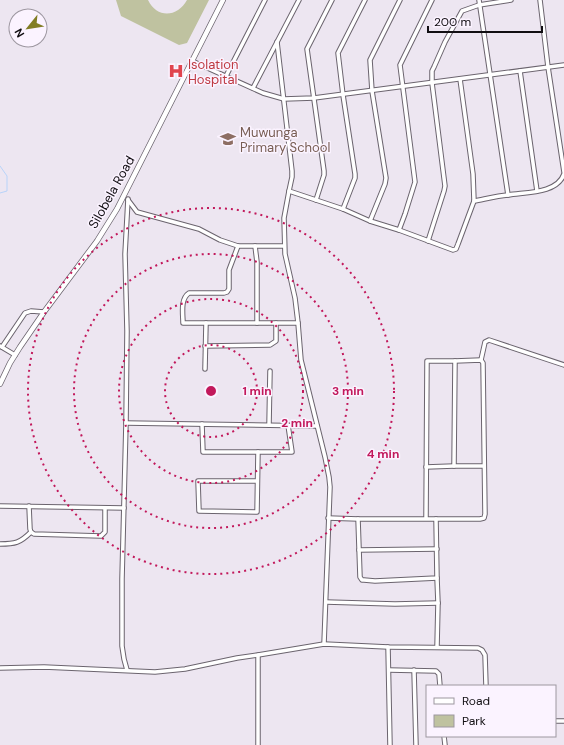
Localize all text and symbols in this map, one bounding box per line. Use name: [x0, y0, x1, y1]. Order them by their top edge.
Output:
north arrow: [8, 8, 48, 48]
scale bar: [428, 8, 542, 34]
text: 200 m: [434, 14, 471, 30]
text: N: [11, 26, 27, 40]
place label: Isolation Hospital: [188, 56, 238, 88]
hospital icon: Isolation Hospital: [167, 62, 185, 80]
place label: Muwunga Primary School: [240, 124, 330, 156]
school or university icon: Muwunga Primary School: [219, 130, 237, 148]
street label: Silobela Road: [84, 153, 138, 232]
text: 1 min: [242, 383, 272, 399]
text: 3 min: [332, 383, 364, 399]
centre of rings: [204, 384, 218, 398]
text: 2 min: [281, 415, 313, 431]
text: 4 min: [367, 446, 399, 462]
legend: [426, 685, 556, 737]
text: Road: [462, 693, 490, 709]
text: Park: [462, 713, 486, 729]

